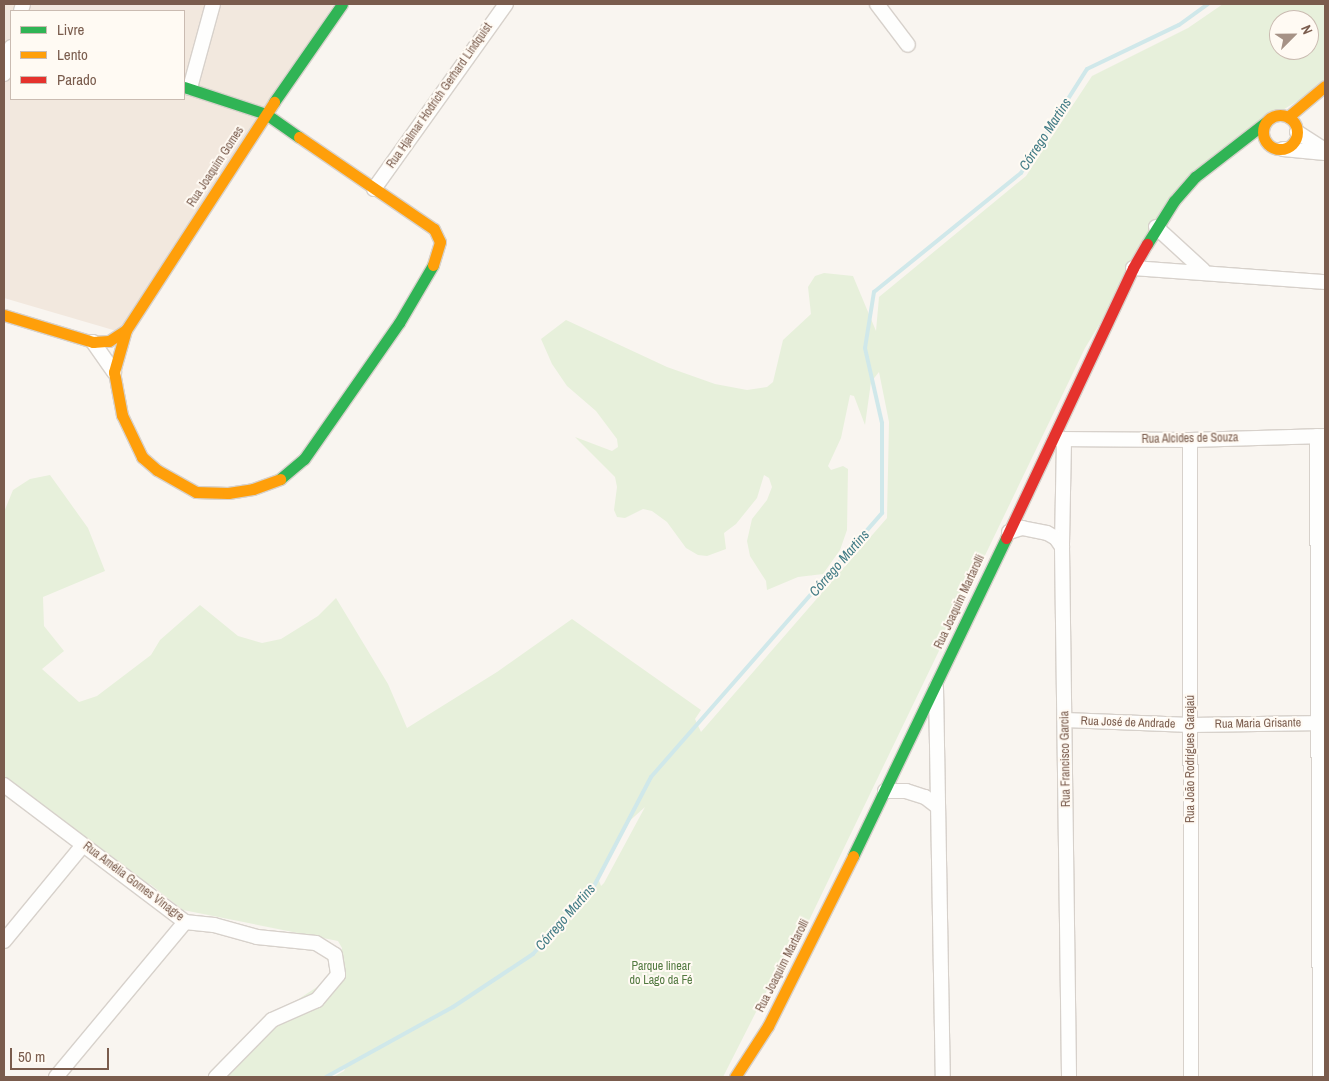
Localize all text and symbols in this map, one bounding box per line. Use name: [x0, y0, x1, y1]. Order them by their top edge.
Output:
legend: [10, 10, 185, 100]
north arrow: [1269, 10, 1319, 60]
text: Livre: [57, 19, 84, 40]
street label: Rua Hjalmar Hodrich Gerhard Lindquist: [384, 21, 496, 171]
text: N: [1297, 22, 1317, 37]
text: Lento: [57, 44, 88, 65]
text: Parado: [57, 69, 97, 90]
water label: Córrego Martins: [1015, 95, 1075, 173]
street label: Rua Joaquim Gomes: [185, 124, 247, 210]
street label: Rua Alcides de Souza: [1141, 431, 1239, 447]
water label: Córrego Martins: [805, 526, 873, 600]
street label: Rua Joaquim Martarolli: [932, 553, 988, 651]
street label: Rua João Rodrigues Garajaú: [1184, 695, 1198, 823]
street label: Rua Francisco Garcia: [1058, 711, 1074, 807]
street label: Rua José de Andrade: [1080, 714, 1176, 732]
street label: Rua Maria Grisante: [1215, 716, 1301, 732]
street label: Rua Amélia Gomes Vinagre: [80, 839, 186, 925]
water label: Córrego Martins: [531, 880, 599, 954]
street label: Rua Joaquim Martarolli: [753, 917, 813, 1015]
park label: Parque linear do Lago da Fé: [630, 960, 692, 988]
scale bar: [12, 1038, 111, 1070]
text: 50 m: [18, 1046, 45, 1067]

